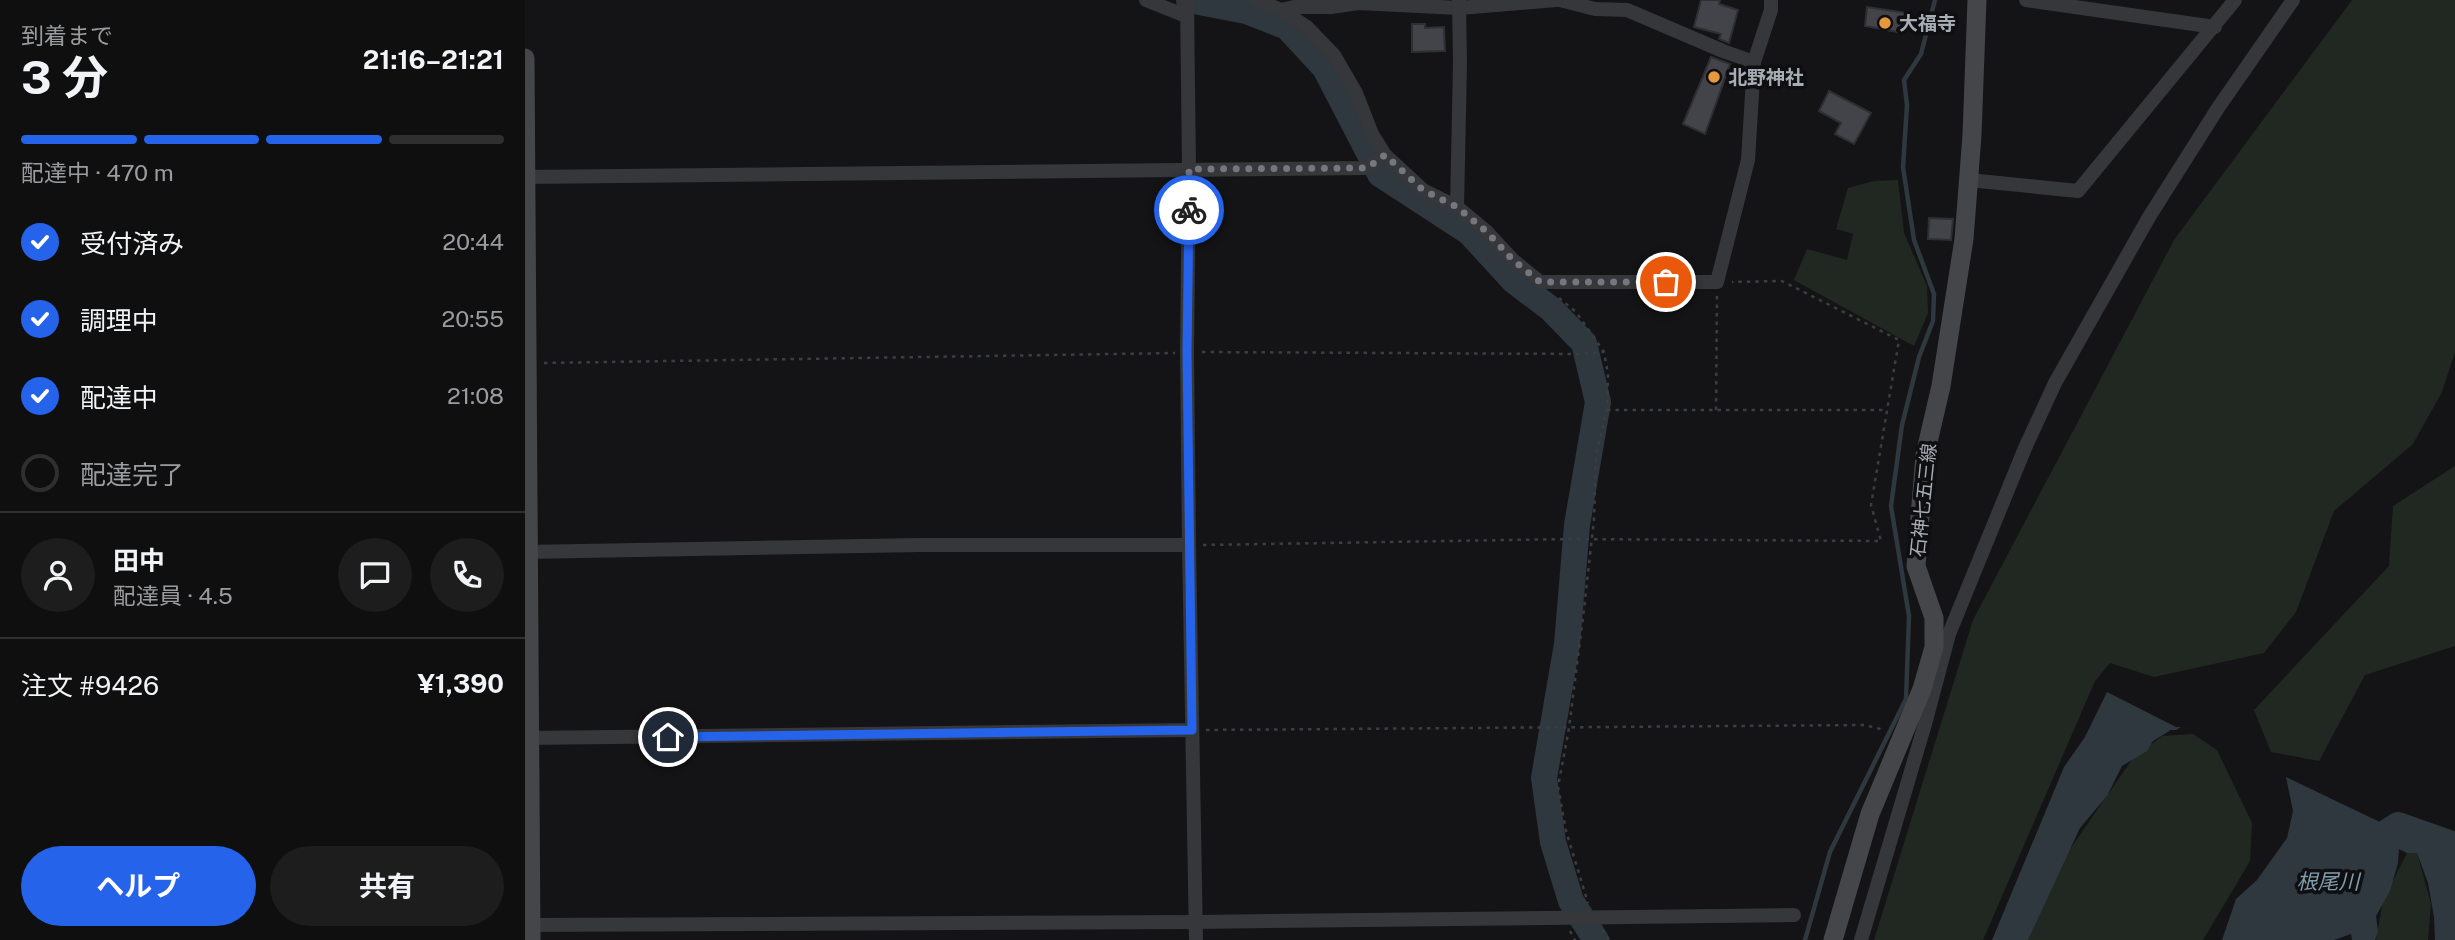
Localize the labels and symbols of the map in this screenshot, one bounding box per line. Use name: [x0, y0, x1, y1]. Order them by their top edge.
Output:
place label: 大福寺: [1899, 12, 1956, 34]
marker: 大福寺: [1877, 15, 1893, 31]
place label: 北野神社: [1728, 66, 1804, 88]
marker: 北野神社: [1706, 69, 1722, 85]
courier: [1154, 175, 1224, 245]
pin: [1636, 252, 1696, 312]
street label: 石神七五三線: [1906, 442, 1940, 558]
pin: [638, 707, 698, 767]
water label: 根尾川: [2297, 869, 2361, 894]

